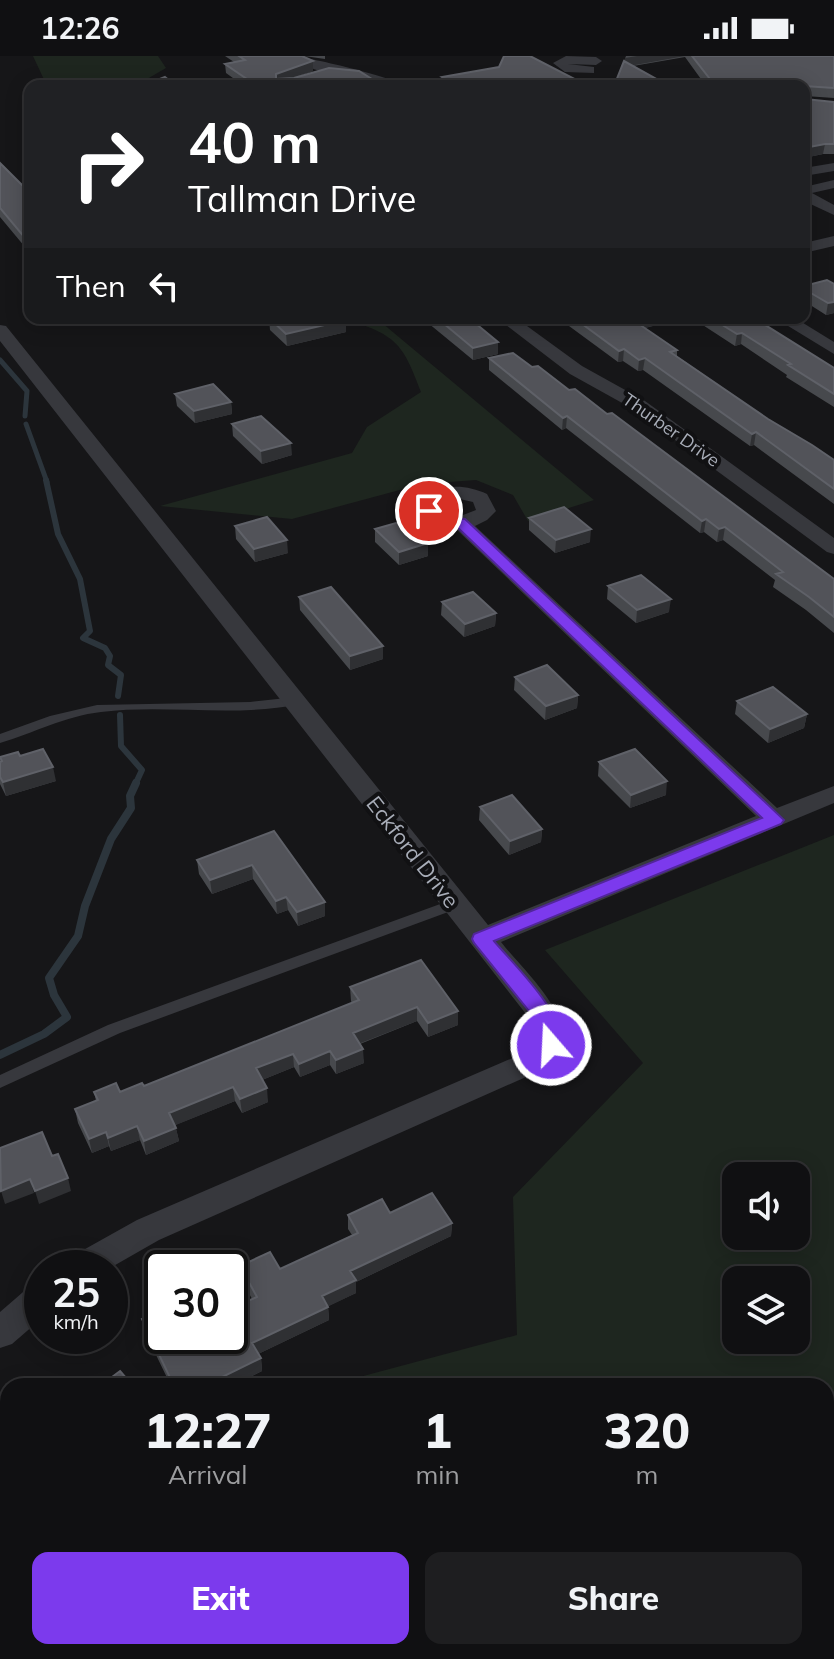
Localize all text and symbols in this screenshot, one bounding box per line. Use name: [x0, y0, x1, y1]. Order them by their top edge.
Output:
text: 12:26: [40, 9, 119, 47]
text: 40 m: [188, 107, 321, 177]
icon: right: [56, 112, 160, 216]
text: Tallman Drive: [188, 176, 416, 221]
icon: left: [142, 264, 186, 308]
text: Then: [56, 267, 126, 305]
street label: Thurber Drive: [618, 388, 724, 472]
pin: [395, 477, 463, 545]
icon: arrive: [407, 489, 451, 533]
street label: Eckford Drive: [361, 790, 465, 914]
position arrow: [509, 1003, 593, 1087]
map controls: [722, 1162, 810, 1354]
button: sound: [722, 1162, 810, 1250]
speed limit sign: 30: [144, 1250, 248, 1354]
button: layers: [722, 1266, 810, 1354]
text: 25: [52, 1267, 100, 1317]
text: km/h: [53, 1309, 99, 1334]
text: 12:27: [144, 1400, 272, 1460]
text: 1: [423, 1400, 452, 1460]
text: 320: [604, 1400, 690, 1460]
text: Arrival: [168, 1458, 248, 1491]
text: min: [416, 1458, 460, 1491]
text: m: [635, 1458, 658, 1491]
button: Exit: [32, 1552, 409, 1644]
button: Share: [425, 1552, 802, 1644]

